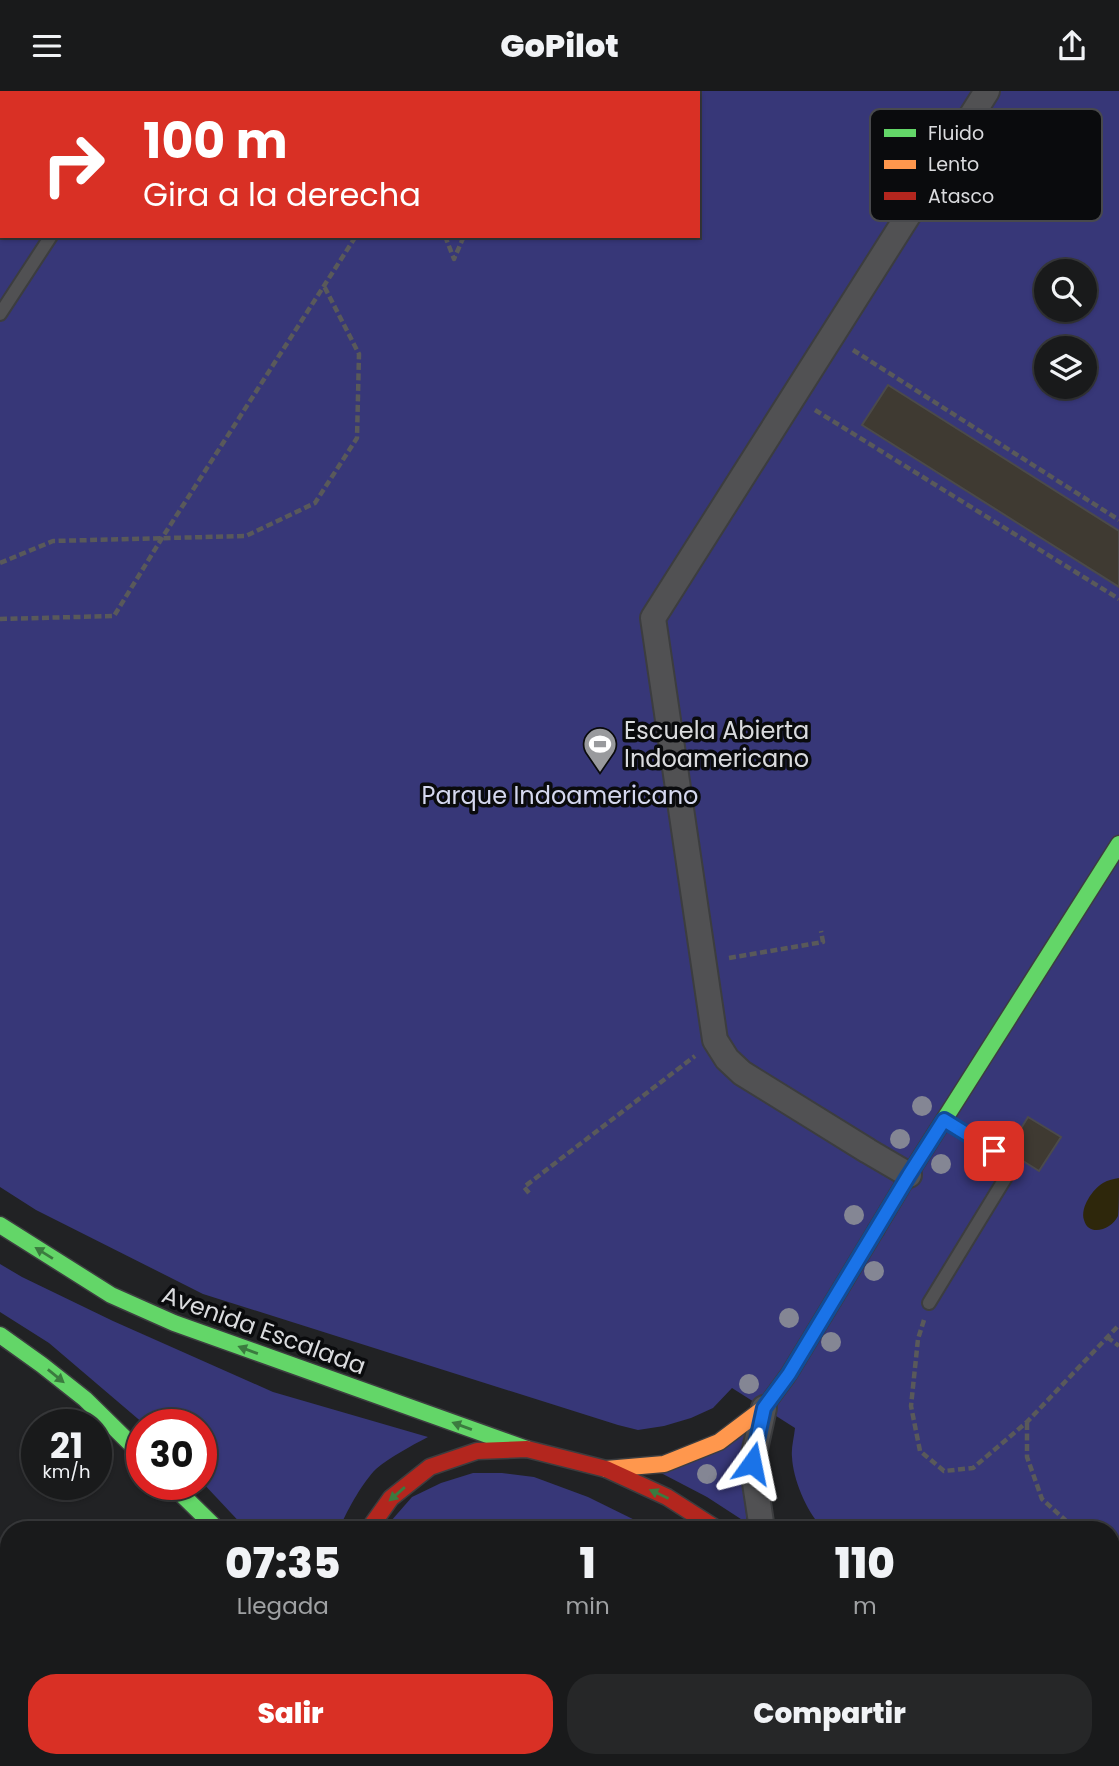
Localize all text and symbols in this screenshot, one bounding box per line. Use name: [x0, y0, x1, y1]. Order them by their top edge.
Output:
text: GoPilot: [500, 23, 619, 68]
icon: menu: [28, 27, 66, 65]
icon: share: [1053, 27, 1091, 65]
text: 100 m: [143, 107, 288, 175]
legend: [870, 109, 1102, 221]
icon: right: [28, 119, 119, 210]
text: Fluido: [928, 120, 984, 147]
text: Lento: [928, 151, 979, 178]
text: Gira a la derecha: [143, 172, 421, 217]
text: Atasco: [928, 183, 994, 210]
map controls: [1034, 259, 1097, 399]
button: search: [1034, 259, 1097, 322]
button: layers: [1034, 336, 1097, 399]
place label: Escuela Abierta Indoamericano: [624, 714, 809, 775]
sports icon: Escuela Abierta Indoamericano: [581, 725, 619, 774]
park label: Parque Indoamericano: [422, 779, 698, 812]
pin: [964, 1121, 1024, 1181]
icon: arrive: [975, 1132, 1013, 1170]
one-way arrow: [34, 1246, 53, 1259]
street label: Avenida Escalada: [157, 1278, 371, 1382]
one-way arrow: [238, 1344, 259, 1355]
one-way arrow: [47, 1368, 64, 1383]
speed limit sign: 30: [126, 1409, 217, 1500]
one-way arrow: [452, 1420, 473, 1431]
text: 21: [50, 1421, 83, 1470]
position arrow: [715, 1426, 789, 1500]
text: km/h: [43, 1459, 90, 1484]
one-way arrow: [388, 1486, 406, 1502]
one-way arrow: [649, 1488, 669, 1499]
text: 07:35: [225, 1534, 340, 1593]
text: 1: [580, 1534, 596, 1593]
text: 110: [835, 1534, 895, 1593]
text: Llegada: [237, 1590, 329, 1622]
text: min: [566, 1590, 610, 1622]
text: m: [853, 1590, 877, 1622]
button: Salir: [28, 1674, 553, 1754]
button: Compartir: [567, 1674, 1092, 1754]

